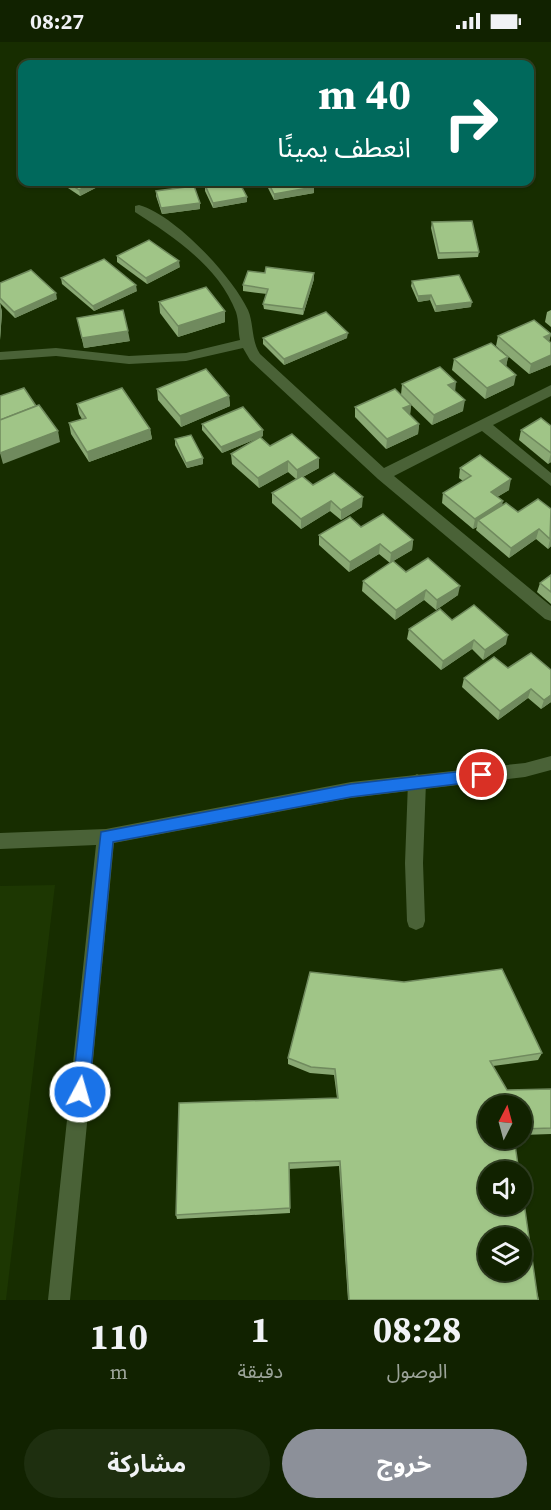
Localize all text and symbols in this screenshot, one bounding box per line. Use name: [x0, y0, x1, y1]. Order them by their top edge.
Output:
text: 08:27: [30, 6, 84, 36]
text: 40 m: [318, 65, 411, 123]
icon: right: [432, 84, 510, 162]
text: انعطف يمينًا: [277, 129, 411, 166]
pin: [456, 749, 507, 800]
icon: arrive: [465, 758, 498, 791]
position arrow: [48, 1060, 112, 1124]
north arrow: [478, 1095, 532, 1149]
map controls: [478, 1095, 532, 1281]
button: sound: [478, 1161, 532, 1215]
button: layers: [478, 1227, 532, 1281]
text: 1: [251, 1305, 270, 1354]
text: 08:28: [373, 1305, 462, 1354]
text: 110: [90, 1312, 148, 1361]
text: دقيقة: [238, 1357, 283, 1385]
text: الوصول: [387, 1357, 447, 1385]
text: m: [110, 1358, 128, 1386]
button: مشاركة: [24, 1429, 270, 1498]
button: خروج: [282, 1429, 527, 1498]

